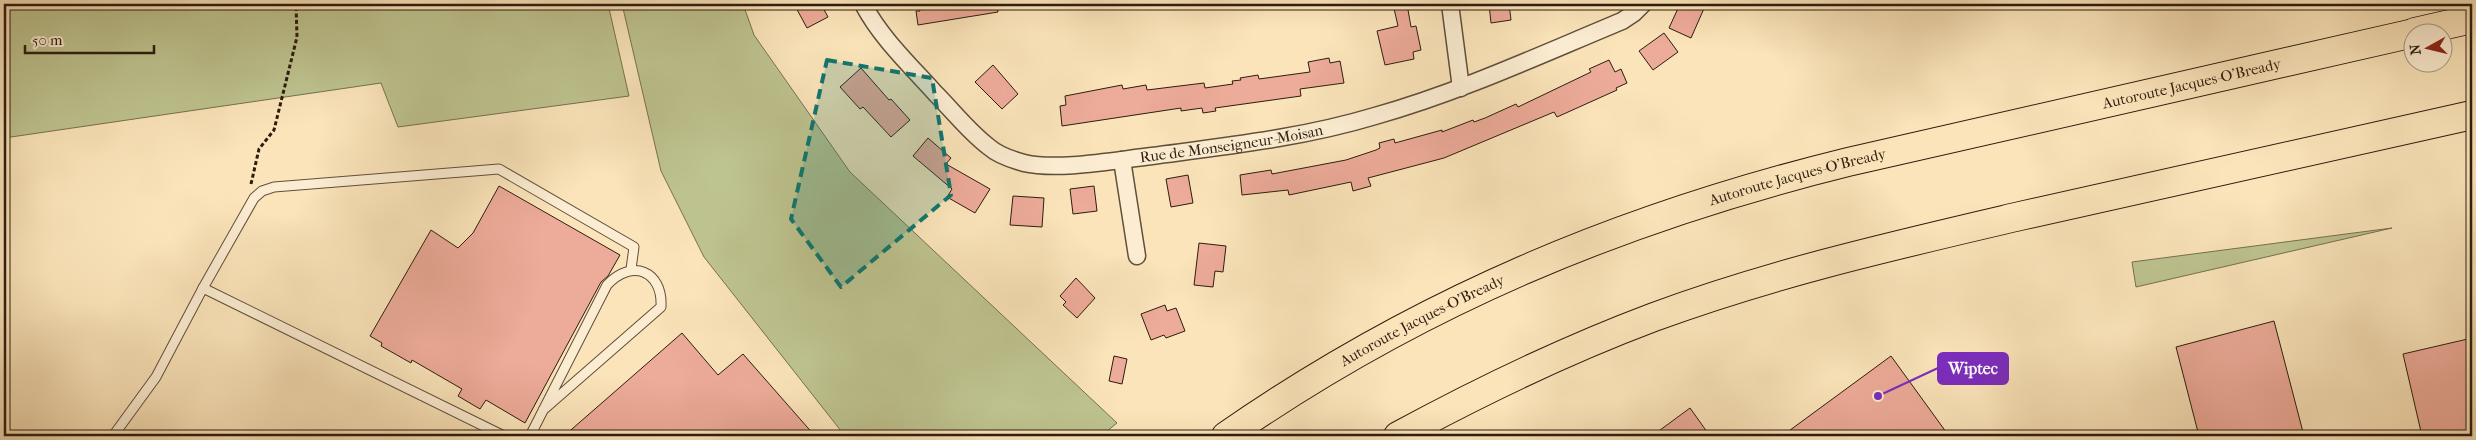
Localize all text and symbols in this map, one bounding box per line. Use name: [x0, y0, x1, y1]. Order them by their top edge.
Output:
scale bar: [25, 22, 154, 54]
north arrow: [2404, 22, 2454, 72]
text: 50 m: [32, 31, 63, 49]
text: N: [2406, 43, 2425, 56]
street label: Autoroute Jacques-O'Bready: [2100, 54, 2284, 113]
street label: Rue de Monseigneur-Moisan: [1139, 121, 1325, 166]
street label: Autoroute Jacques-O'Bready: [1706, 144, 1889, 210]
street label: Autoroute Jacques-O'Bready: [1336, 270, 1508, 371]
callout: Wiptec: [1938, 353, 2008, 384]
text: Wiptec: [1947, 359, 1998, 379]

